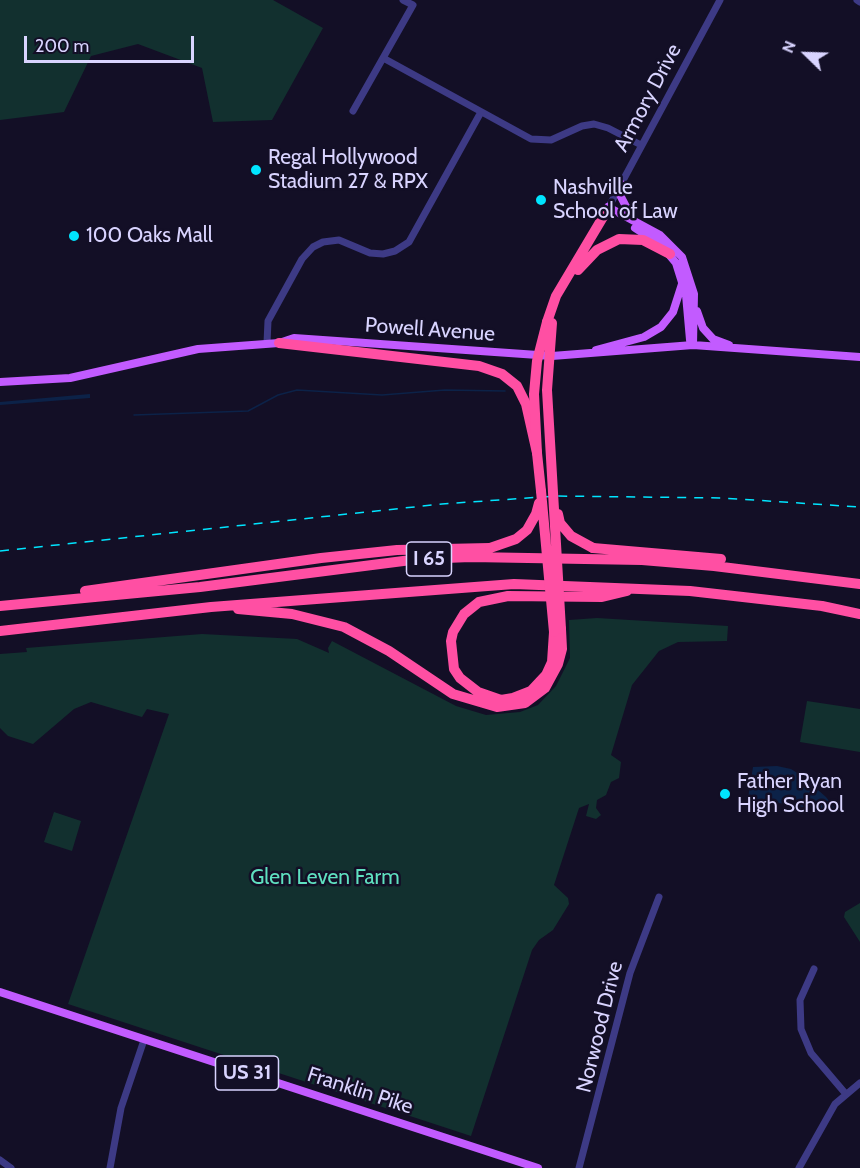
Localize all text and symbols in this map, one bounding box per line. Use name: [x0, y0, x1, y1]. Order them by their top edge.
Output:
scale bar: [27, 24, 196, 62]
north arrow: [776, 24, 836, 84]
text: 200 m: [35, 35, 89, 57]
text: N: [778, 38, 800, 56]
street label: Armory Drive: [609, 40, 687, 156]
place label: Regal Hollywood Stadium 27 & RPX: [268, 145, 428, 195]
marker: Regal Hollywood Stadium 27 & RPX: [249, 163, 263, 177]
place label: Nashville School of Law: [553, 175, 678, 225]
marker: Nashville School of Law: [534, 193, 548, 207]
place label: 100 Oaks Mall: [86, 223, 213, 249]
marker: 100 Oaks Mall: [67, 229, 81, 243]
street label: Powell Avenue: [364, 313, 496, 347]
road number: I 65: [406, 542, 452, 576]
place label: Father Ryan High School: [737, 769, 844, 819]
marker: Father Ryan High School: [718, 787, 732, 801]
park label: Glen Leven Farm: [250, 865, 400, 891]
street label: Norwood Drive: [572, 959, 628, 1095]
road number: US 31: [216, 1056, 278, 1090]
street label: Franklin Pike: [304, 1062, 416, 1120]

